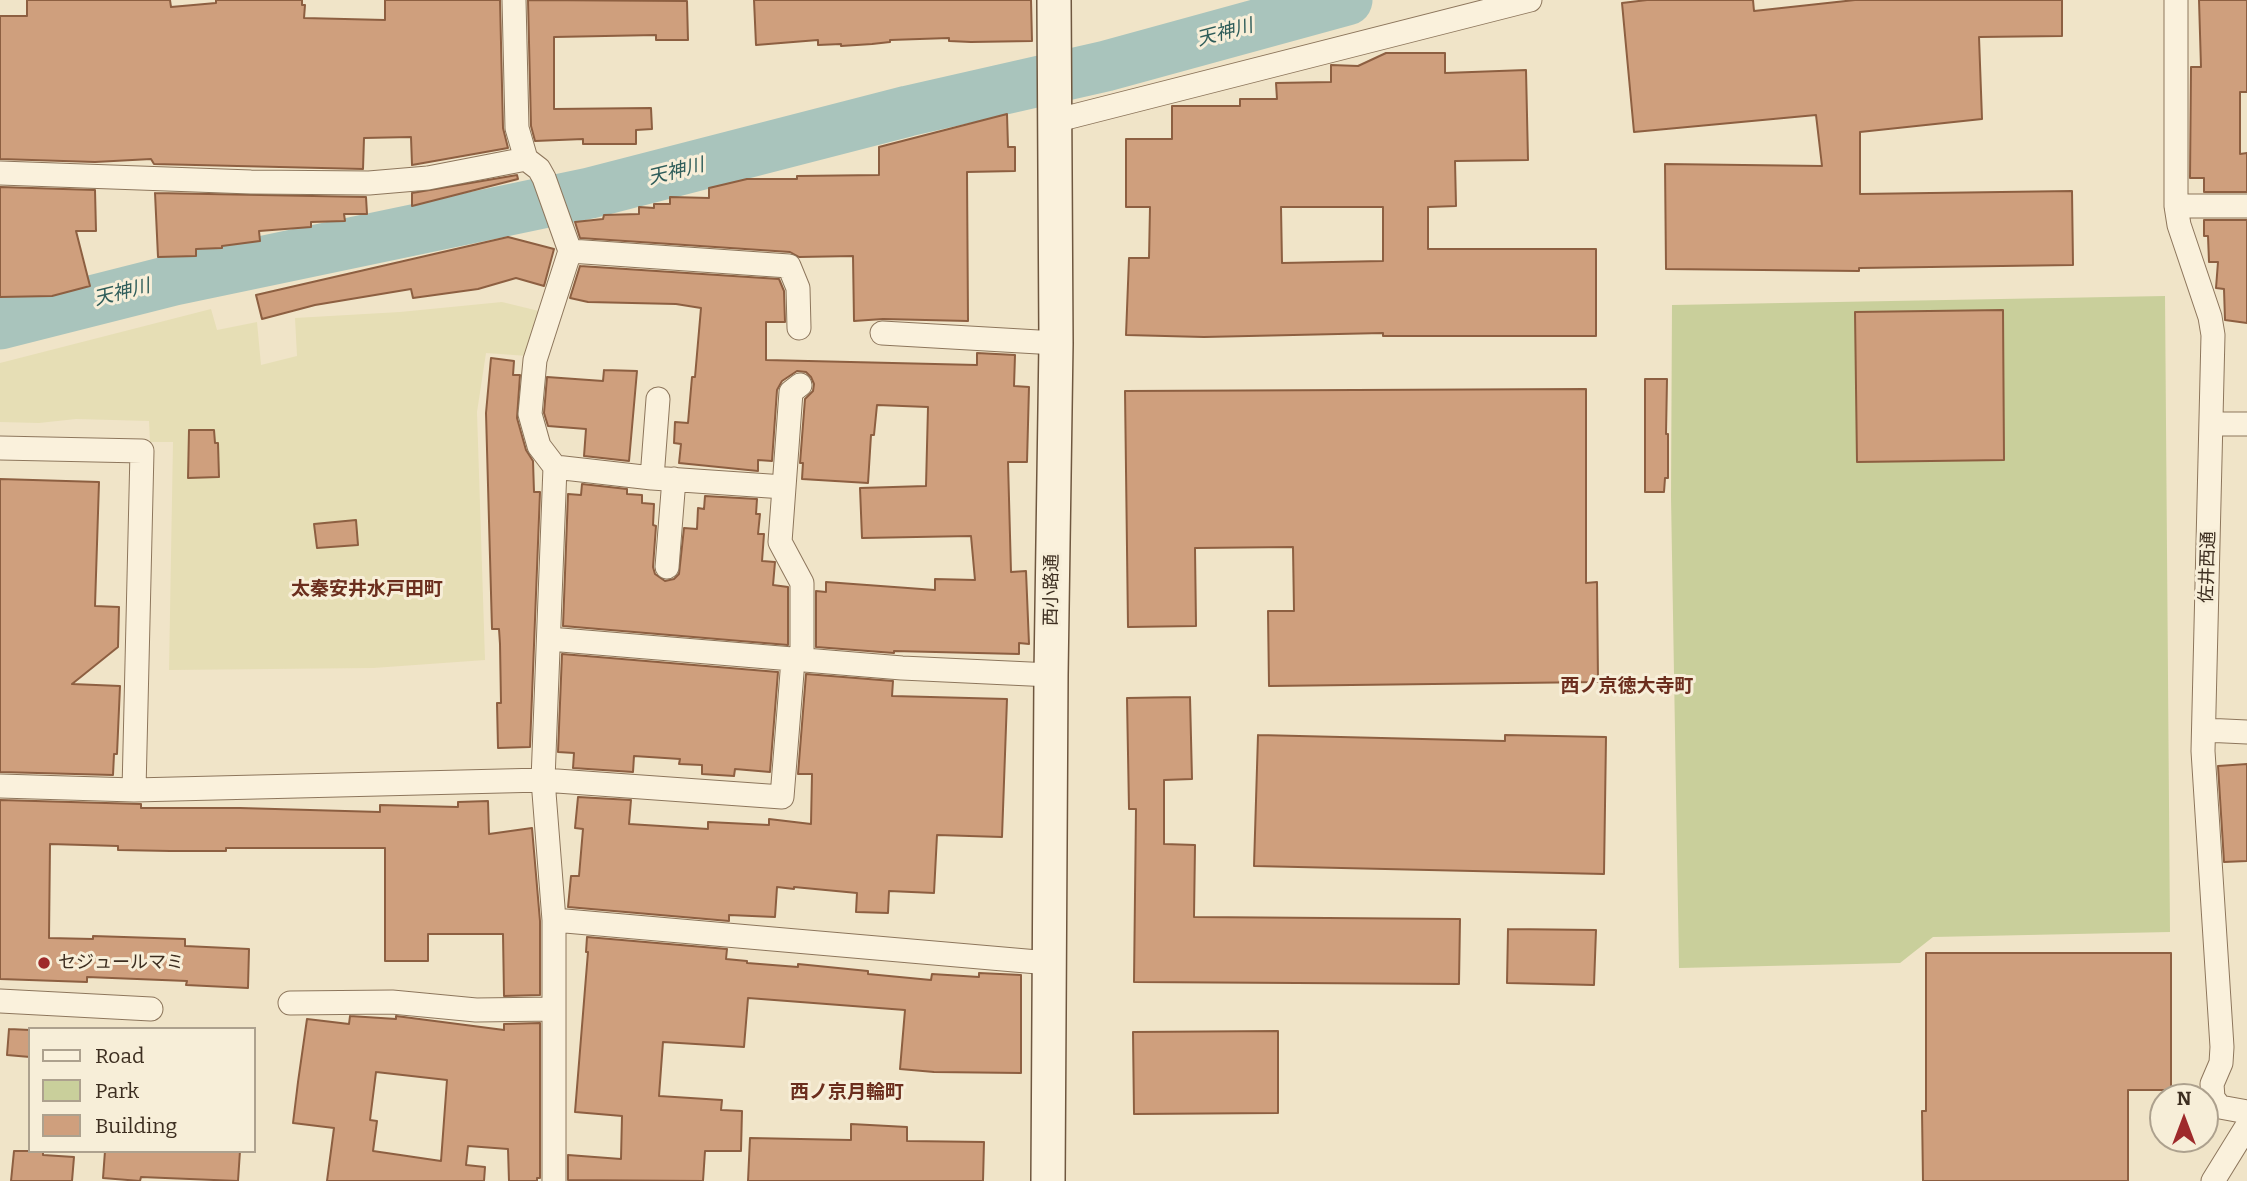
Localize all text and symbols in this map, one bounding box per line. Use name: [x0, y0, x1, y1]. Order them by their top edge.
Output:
water label: 天神川: [1195, 15, 1255, 51]
water label: 天神川: [646, 154, 706, 190]
water label: 天神川: [92, 275, 152, 311]
street label: 佐井西通: [2196, 531, 2220, 603]
street label: 西小路通: [1041, 554, 1063, 626]
district label: 太秦安井水戸田町: [291, 579, 443, 601]
district label: 西ノ京徳大寺町: [1561, 676, 1693, 698]
place label: セジュールマミ: [58, 952, 184, 974]
marker: セジュールマミ: [36, 955, 52, 971]
legend: [28, 1027, 256, 1153]
text: Road: [95, 1043, 144, 1069]
text: Park: [95, 1078, 139, 1104]
district label: 西ノ京月輪町: [790, 1082, 904, 1104]
north arrow: [2149, 1083, 2219, 1153]
text: N: [2177, 1087, 2191, 1110]
text: Building: [95, 1113, 177, 1139]

